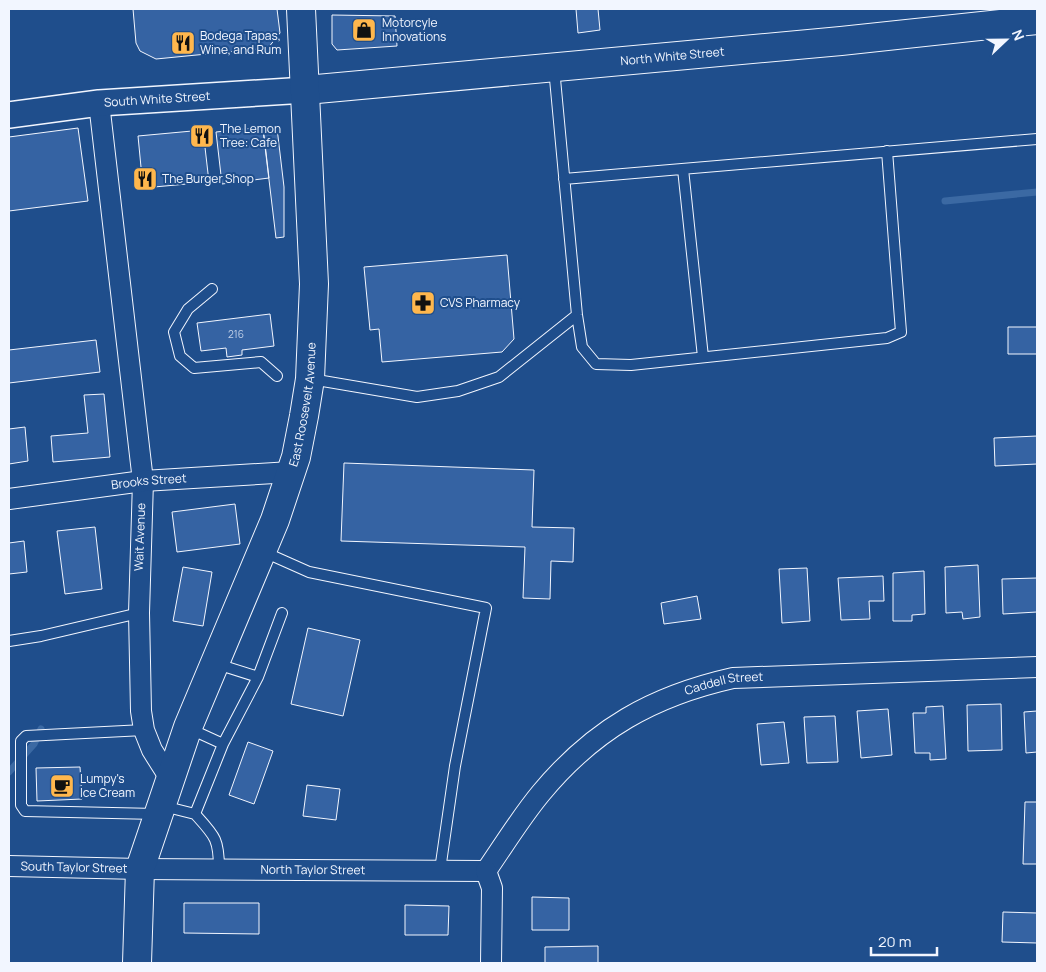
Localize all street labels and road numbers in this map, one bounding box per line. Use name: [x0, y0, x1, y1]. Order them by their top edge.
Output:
street label: North White Street: [620, 43, 725, 69]
street label: South White Street: [103, 87, 211, 111]
street label: East Roosevelt Avenue: [284, 342, 320, 469]
street label: Brooks Street: [110, 469, 187, 493]
street label: Wait Avenue: [130, 502, 149, 571]
street label: Caddell Street: [682, 668, 764, 699]
street label: South Taylor Street: [20, 857, 128, 877]
street label: North Taylor Street: [260, 861, 366, 878]

